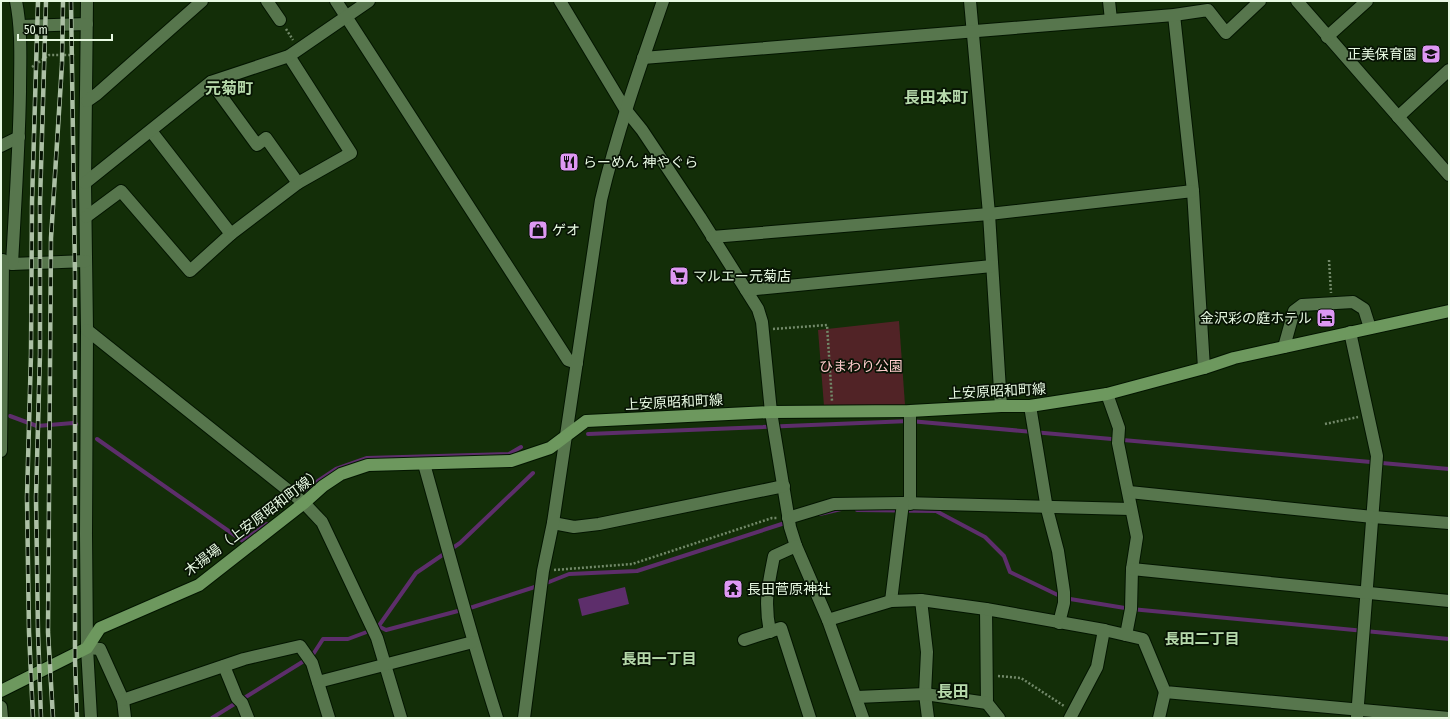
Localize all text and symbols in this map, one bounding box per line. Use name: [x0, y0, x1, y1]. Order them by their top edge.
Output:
scale bar: [18, 16, 112, 42]
text: 50 m: [24, 23, 48, 37]
school or university icon: 正美保育園: [1420, 43, 1442, 65]
place label: 正美保育園: [1347, 46, 1417, 63]
district label: 元菊町: [205, 79, 253, 98]
district label: 長田本町: [904, 88, 968, 107]
restaurant icon: らーめん 神やぐら: [558, 151, 580, 173]
place label: らーめん 神やぐら: [583, 154, 698, 171]
shop icon: ゲオ: [527, 219, 549, 241]
place label: ゲオ: [552, 222, 580, 239]
supermarket icon: マルエー元菊店: [668, 265, 690, 287]
place label: マルエー元菊店: [693, 268, 791, 285]
hotel icon: 金沢彩の庭ホテル: [1315, 307, 1337, 329]
place label: 金沢彩の庭ホテル: [1200, 310, 1312, 327]
park label: ひまわり公園: [819, 358, 903, 375]
street label: 上安原昭和町線: [948, 380, 1046, 403]
street label: 上安原昭和町線: [625, 391, 723, 414]
street label: 木揚場（上安原昭和町線）: [181, 465, 326, 580]
temple icon: 長田菅原神社: [722, 578, 744, 600]
place label: 長田菅原神社: [747, 581, 831, 598]
district label: 長田二丁目: [1164, 630, 1240, 648]
district label: 長田一丁目: [621, 650, 697, 668]
district label: 長田: [937, 682, 969, 701]

